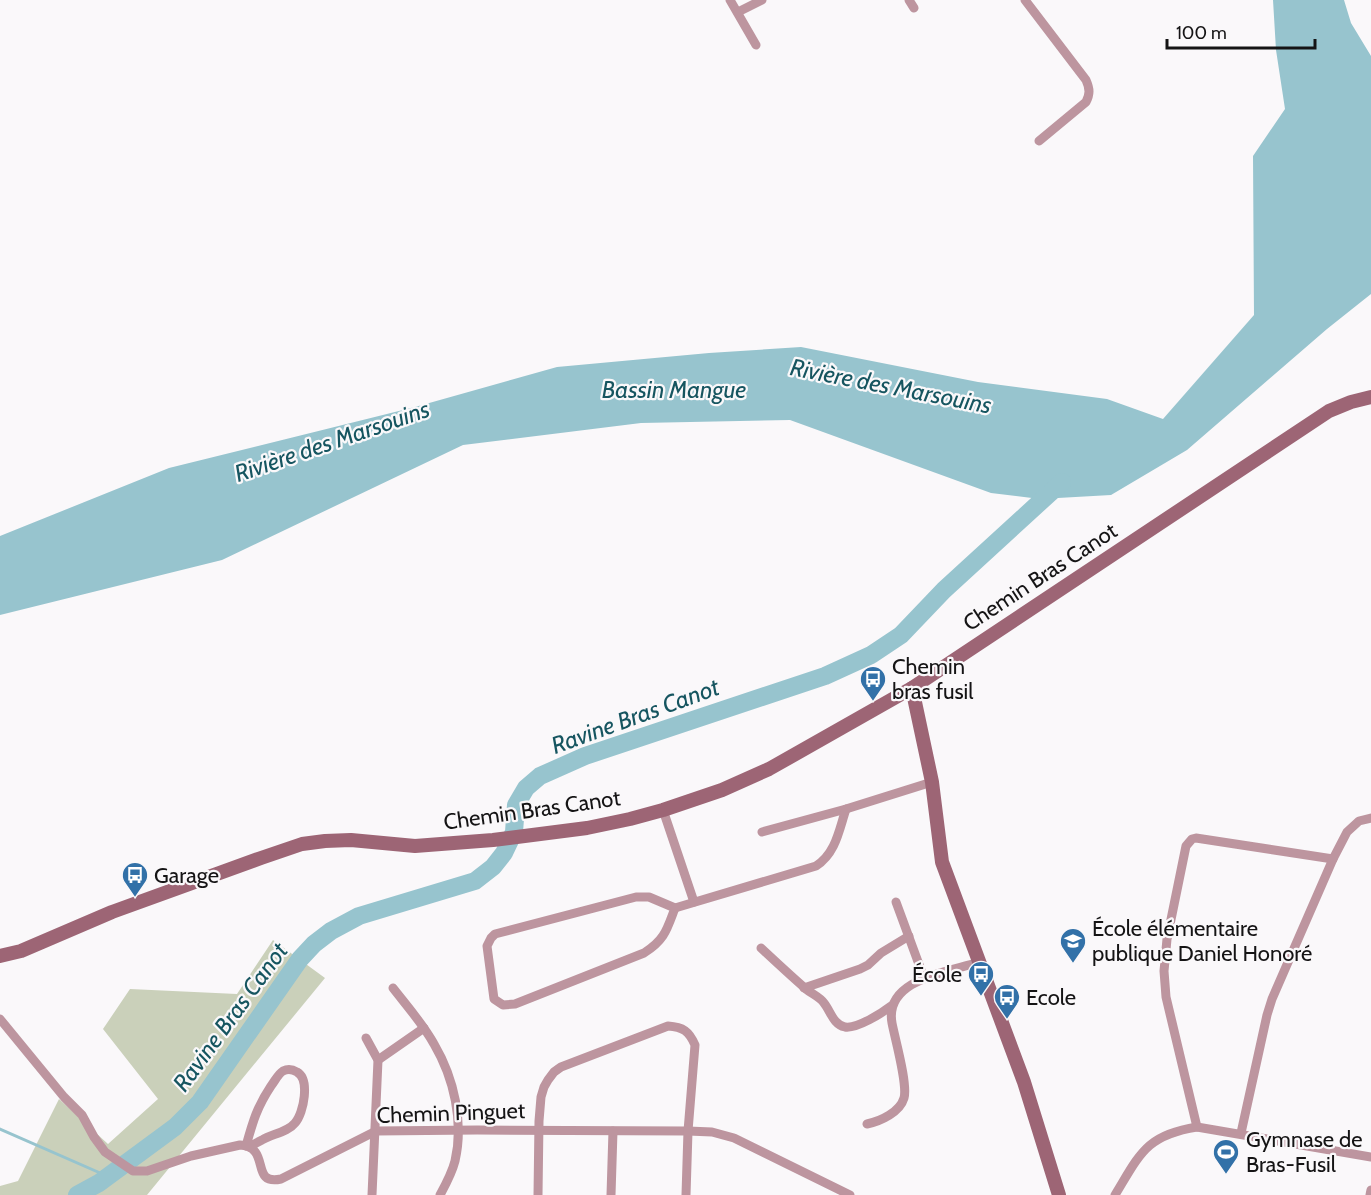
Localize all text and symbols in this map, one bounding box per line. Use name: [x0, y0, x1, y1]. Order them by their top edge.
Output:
scale bar: [1167, 12, 1316, 50]
text: 100 m: [1176, 22, 1227, 44]
water label: Rivière des Marsouins: [788, 352, 994, 420]
water label: Bassin Mangue: [602, 375, 746, 404]
water label: Rivière des Marsouins: [231, 394, 433, 488]
street label: Chemin Bras Canot: [958, 517, 1123, 637]
place label: Chemin bras fusil: [892, 653, 974, 705]
bus stop icon: Chemin bras fusil: [858, 664, 888, 702]
water label: Ravine Bras Canot: [547, 672, 723, 760]
street label: Chemin Bras Canot: [442, 784, 623, 836]
bus stop icon: Garage: [120, 860, 150, 898]
place label: Garage: [154, 862, 219, 889]
place label: École élémentaire publique Daniel Honoré: [1092, 915, 1312, 967]
school or university icon: École élémentaire publique Daniel Honoré: [1058, 926, 1088, 964]
water label: Ravine Bras Canot: [166, 937, 294, 1097]
bus stop icon: École: [966, 959, 996, 997]
place label: École: [912, 961, 962, 988]
bus stop icon: Ecole: [992, 982, 1022, 1020]
place label: Ecole: [1026, 984, 1076, 1011]
street label: Chemin Pinguet: [376, 1097, 526, 1129]
place label: Gymnase de Bras-Fusil: [1246, 1126, 1363, 1178]
sports icon: Gymnase de Bras-Fusil: [1211, 1137, 1241, 1175]

